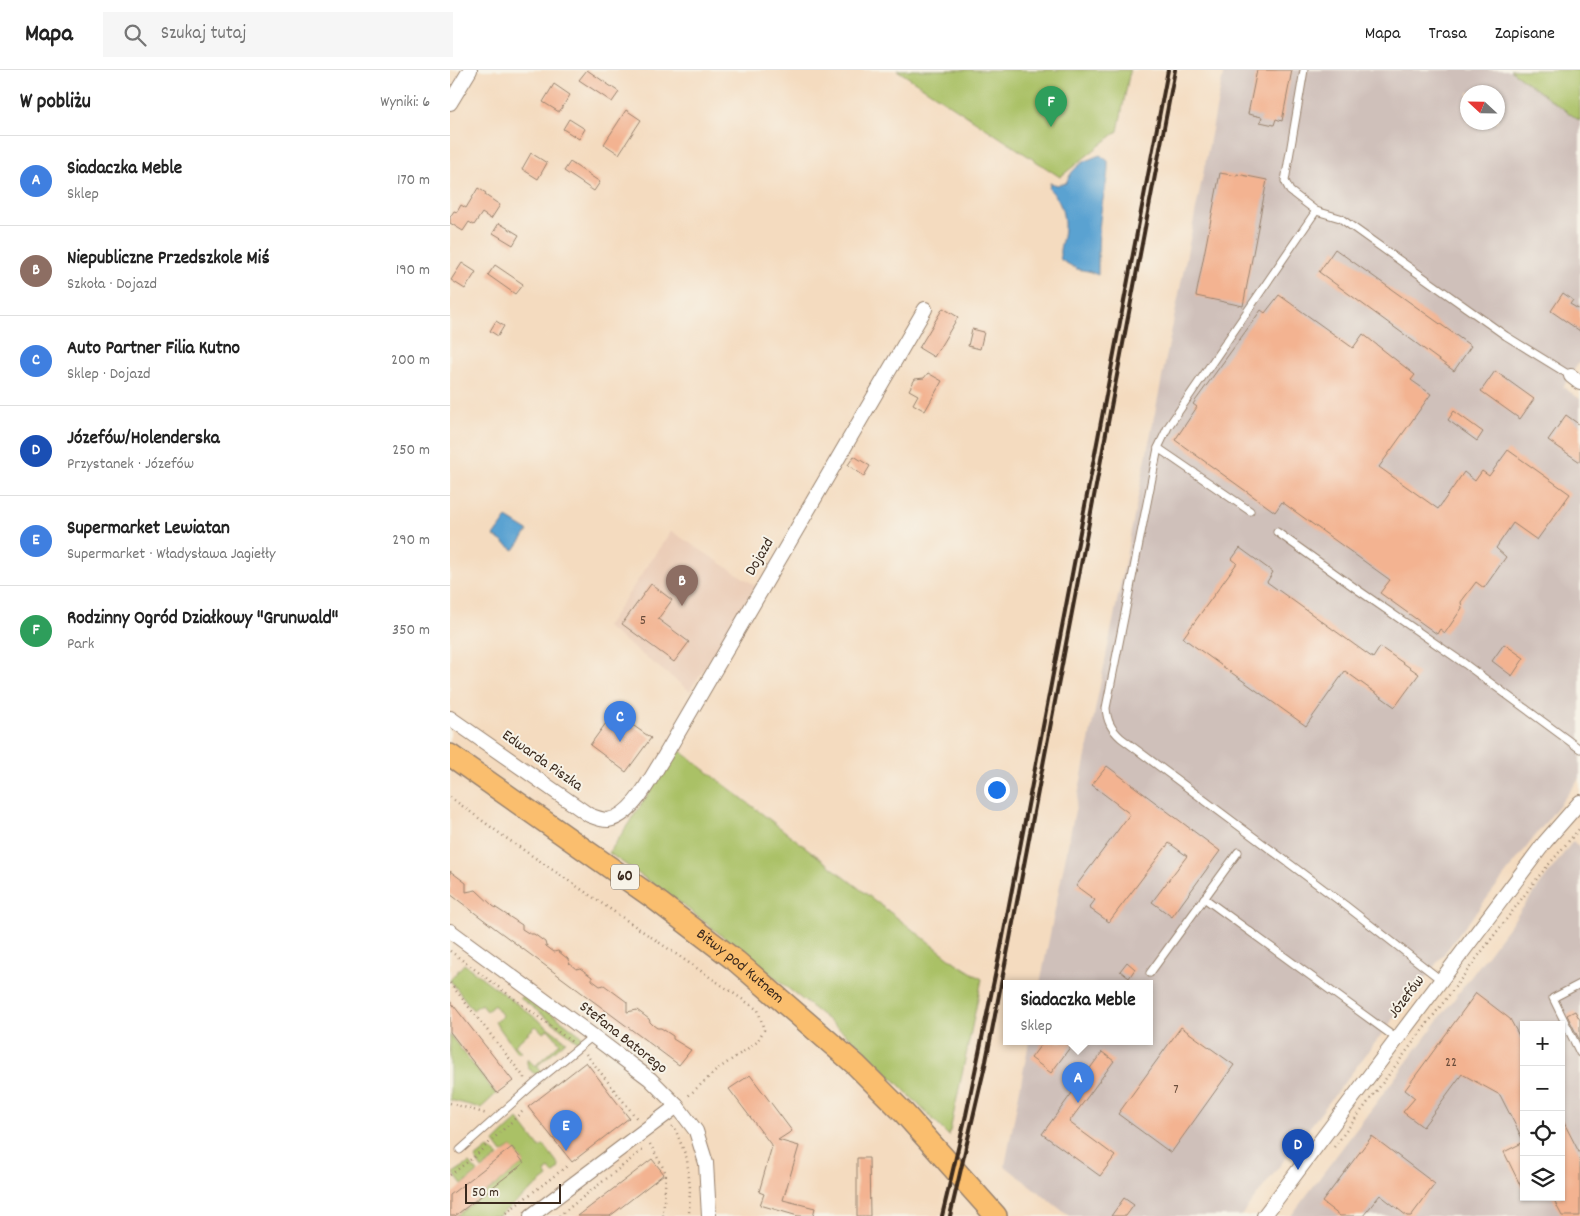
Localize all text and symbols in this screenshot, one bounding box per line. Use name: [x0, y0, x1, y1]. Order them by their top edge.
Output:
search box: [103, 12, 453, 57]
text: Mapa: [25, 18, 73, 52]
icon: search: [121, 21, 149, 49]
text: Szukaj tutaj: [161, 21, 247, 48]
text: Mapa: [1365, 22, 1400, 47]
text: Trasa: [1428, 22, 1467, 47]
text: Zapisane: [1495, 22, 1555, 47]
north arrow: [1460, 85, 1505, 130]
pin: F: [1035, 86, 1067, 127]
text: W pobliżu: [20, 88, 91, 118]
text: Wyniki: 6: [380, 91, 430, 114]
text: Siadaczka Meble: [67, 156, 182, 183]
text: A: [32, 169, 40, 192]
text: 170 m: [397, 169, 430, 192]
text: Sklep: [67, 183, 99, 206]
text: Niepubliczne Przedszkole Miś: [67, 246, 269, 273]
text: B: [32, 259, 40, 282]
text: 190 m: [396, 259, 430, 282]
text: Szkoła · Dojazd: [67, 273, 157, 296]
text: Auto Partner Filia Kutno: [67, 336, 240, 363]
text: C: [32, 349, 40, 372]
text: 200 m: [391, 349, 430, 372]
text: Sklep · Dojazd: [67, 363, 151, 386]
text: Józefów/Holenderska: [67, 426, 220, 453]
text: D: [32, 439, 40, 462]
text: 250 m: [392, 439, 430, 462]
text: Przystanek · Józefów: [67, 453, 194, 476]
text: Supermarket Lewiatan: [67, 516, 230, 543]
text: E: [32, 529, 40, 552]
text: 290 m: [392, 529, 430, 552]
street label: Dojazd: [740, 534, 780, 580]
text: Supermarket · Władysława Jagiełły: [67, 543, 276, 566]
pin: B: [666, 565, 698, 606]
text: Rodzinny Ogród Działkowy "Grunwald": [67, 606, 338, 633]
house number: 5: [640, 611, 646, 631]
text: F: [32, 619, 40, 642]
text: 350 m: [392, 619, 430, 642]
text: Park: [67, 633, 94, 656]
pin: C: [604, 701, 636, 742]
street label: Edwarda Piszka: [497, 725, 588, 798]
your location: [984, 777, 1010, 803]
road number: 60: [611, 864, 639, 890]
street label: Bitwy pod Kutnem: [691, 923, 789, 1009]
street label: Józefów: [1383, 970, 1431, 1024]
popup: [1003, 980, 1153, 1045]
text: Siadaczka Meble: [1020, 988, 1136, 1015]
street label: Stefana Batorego: [574, 996, 672, 1080]
text: Sklep: [1020, 1015, 1052, 1038]
map controls: [1520, 1021, 1565, 1201]
button: +: [1520, 1021, 1565, 1066]
house number: 22: [1445, 1053, 1457, 1073]
pin: A: [1062, 1062, 1094, 1103]
button: −: [1520, 1066, 1565, 1111]
house number: 7: [1173, 1080, 1179, 1100]
pin: E: [550, 1110, 582, 1151]
button: locate: [1520, 1111, 1565, 1156]
pin: D: [1282, 1129, 1314, 1170]
button: layers: [1520, 1156, 1565, 1201]
scale bar: [465, 1181, 561, 1204]
text: 50 m: [472, 1183, 499, 1203]

